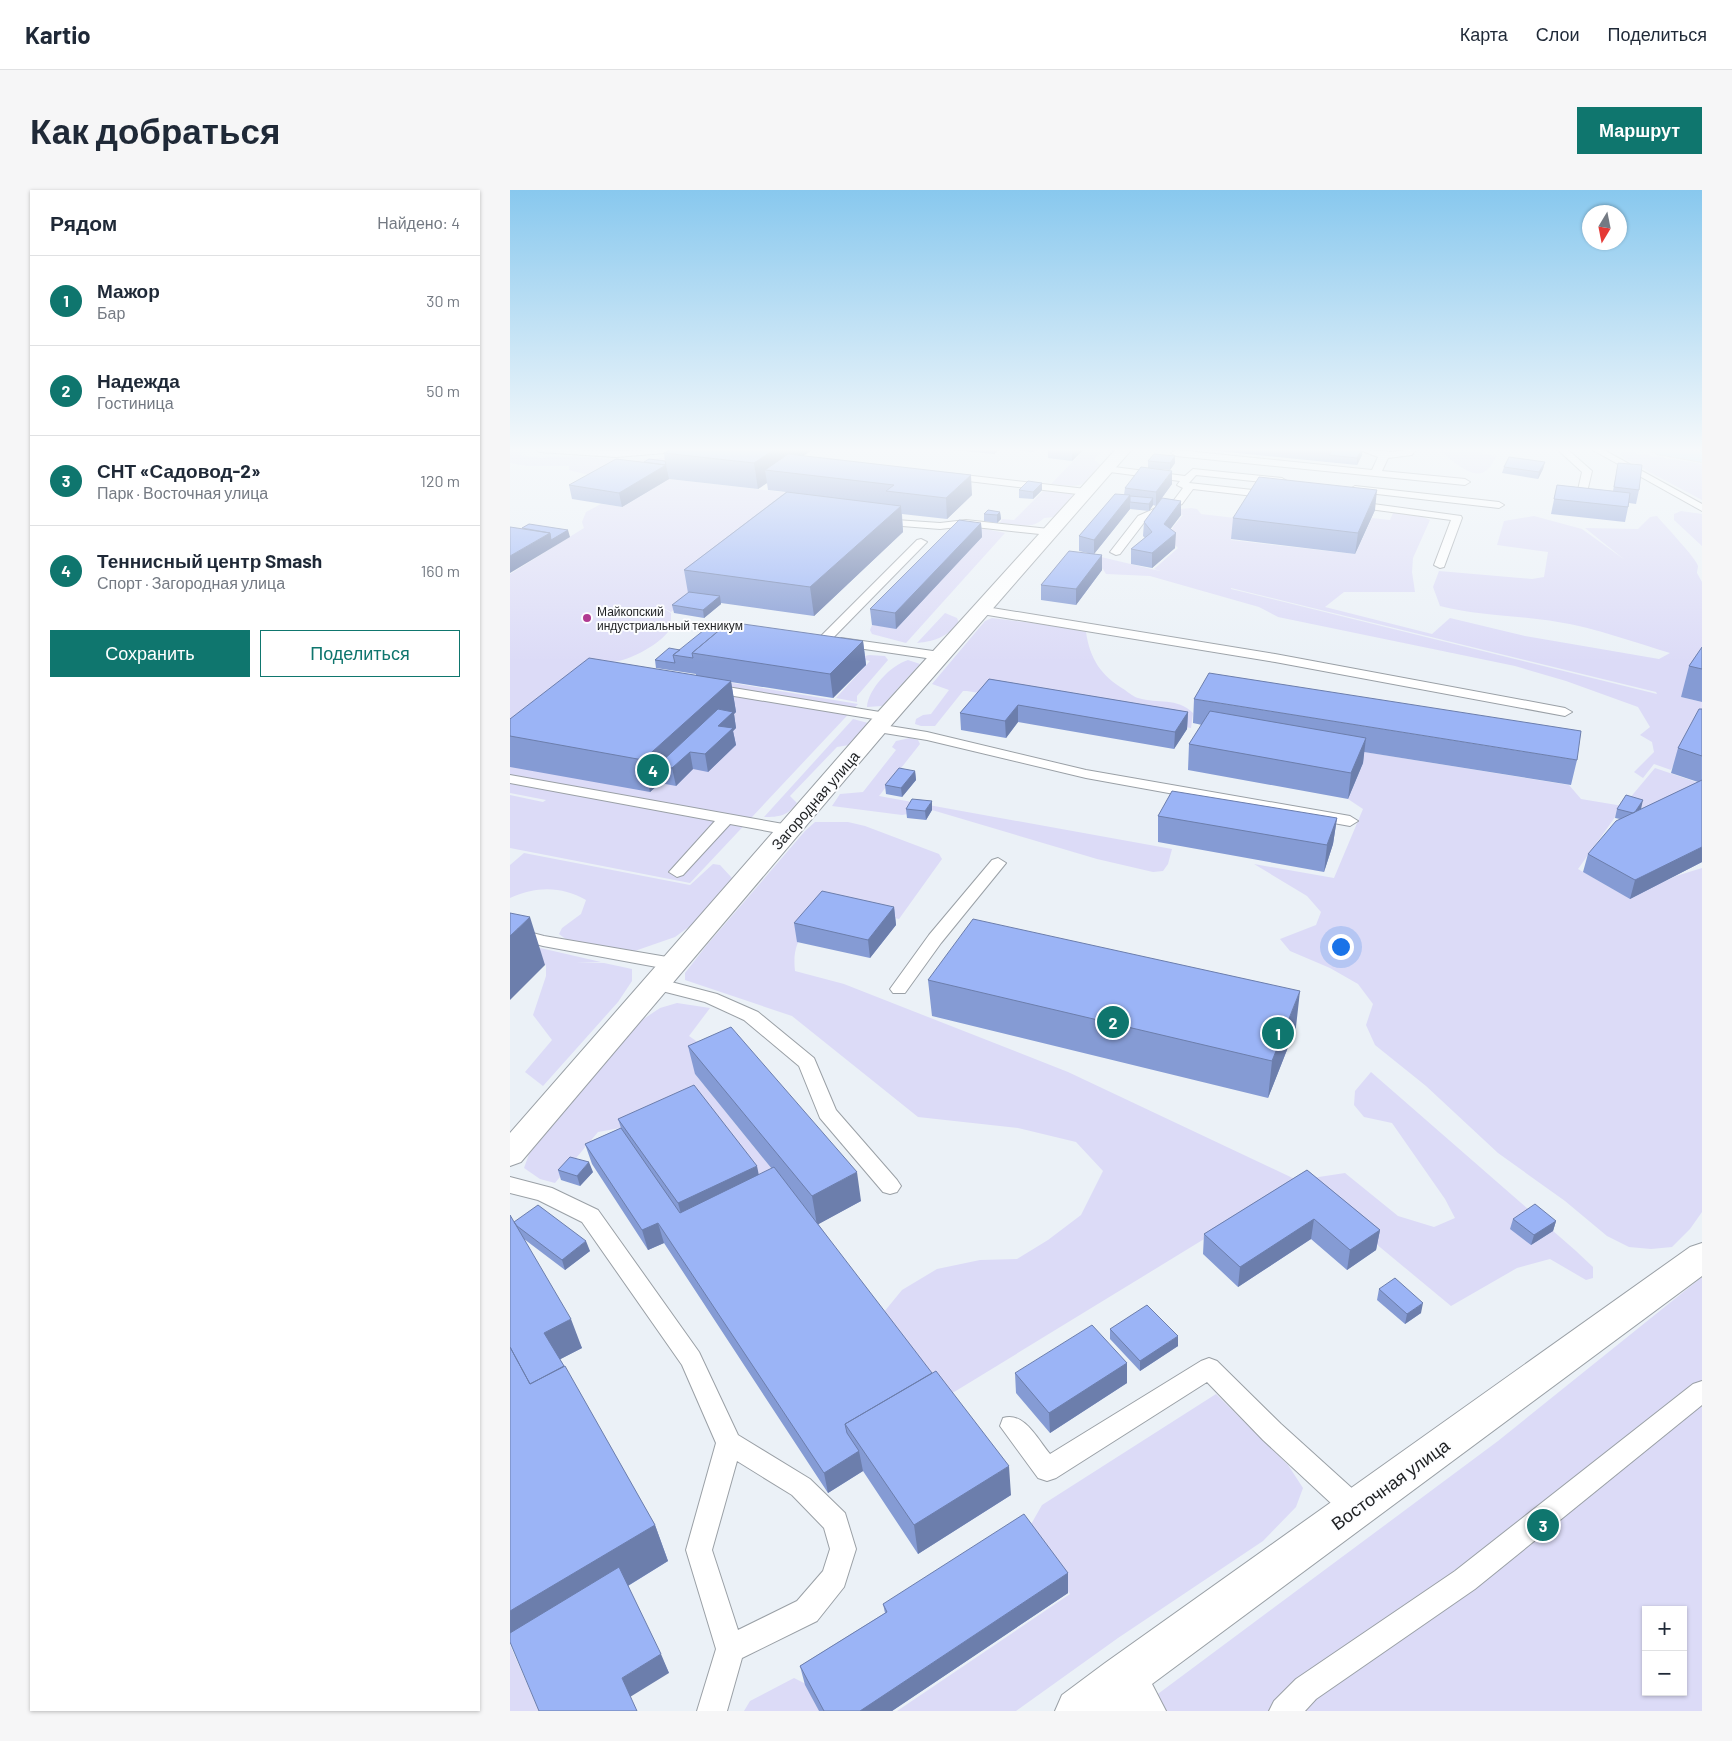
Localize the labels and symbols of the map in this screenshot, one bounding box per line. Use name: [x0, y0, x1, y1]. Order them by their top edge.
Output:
north arrow: [1582, 205, 1627, 250]
place label: Майкопский индустриальный техникум: [597, 604, 743, 633]
marker: Майкопский индустриальный техникум: [581, 612, 593, 624]
street label: Загородная улица: [767, 746, 863, 853]
pin: 4: [637, 751, 669, 789]
your location: [1328, 934, 1354, 960]
pin: 2: [1097, 1003, 1129, 1041]
pin: 1: [1262, 1014, 1294, 1052]
street label: Восточная улица: [1327, 1433, 1454, 1534]
pin: 3: [1527, 1506, 1559, 1544]

